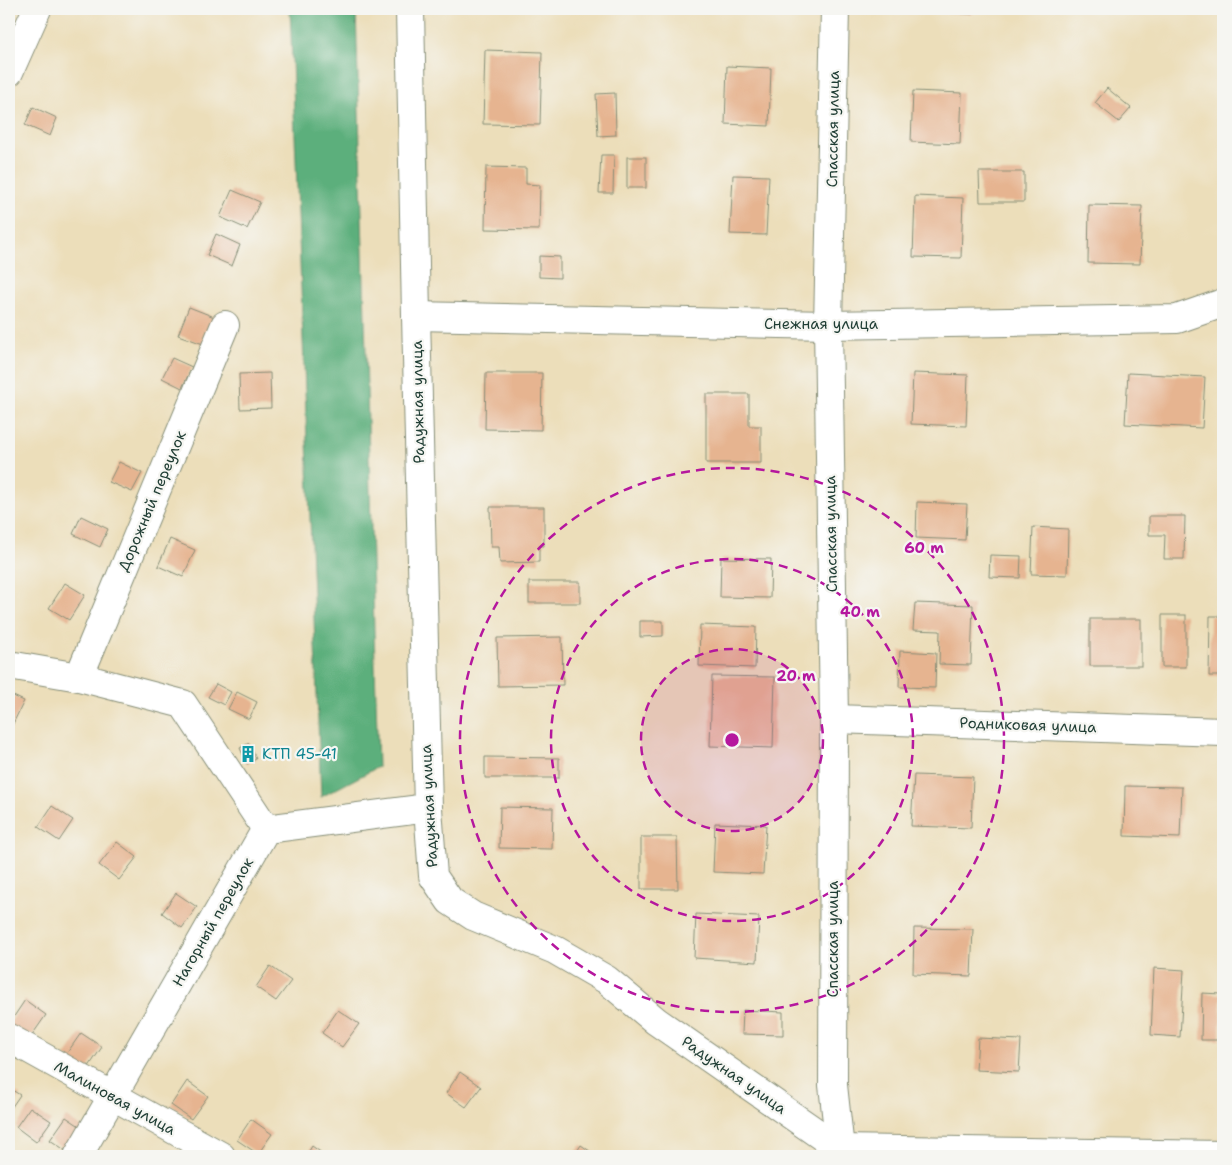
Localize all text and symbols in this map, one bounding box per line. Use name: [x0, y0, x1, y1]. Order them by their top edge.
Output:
street label: Спасская улица: [822, 70, 844, 188]
street label: Снежная улица: [764, 314, 879, 334]
street label: Радужная улица: [407, 339, 429, 464]
street label: Дорожный переулок: [113, 428, 191, 574]
street label: Спасская улица: [820, 475, 842, 593]
text: 60 m: [904, 538, 944, 558]
text: 40 m: [840, 602, 880, 622]
text: 20 m: [776, 666, 816, 686]
street label: Родниковая улица: [959, 713, 1098, 737]
centre of rings: [723, 731, 741, 749]
street label: Радужная улица: [416, 743, 442, 868]
building icon: КТП 45-41: [238, 744, 258, 764]
place label: КТП 45-41: [262, 744, 337, 764]
street label: Нагорный переулок: [168, 854, 258, 990]
street label: Спасская улица: [823, 880, 843, 997]
street label: Радужная улица: [678, 1031, 791, 1119]
street label: Малиновая улица: [51, 1056, 180, 1140]

